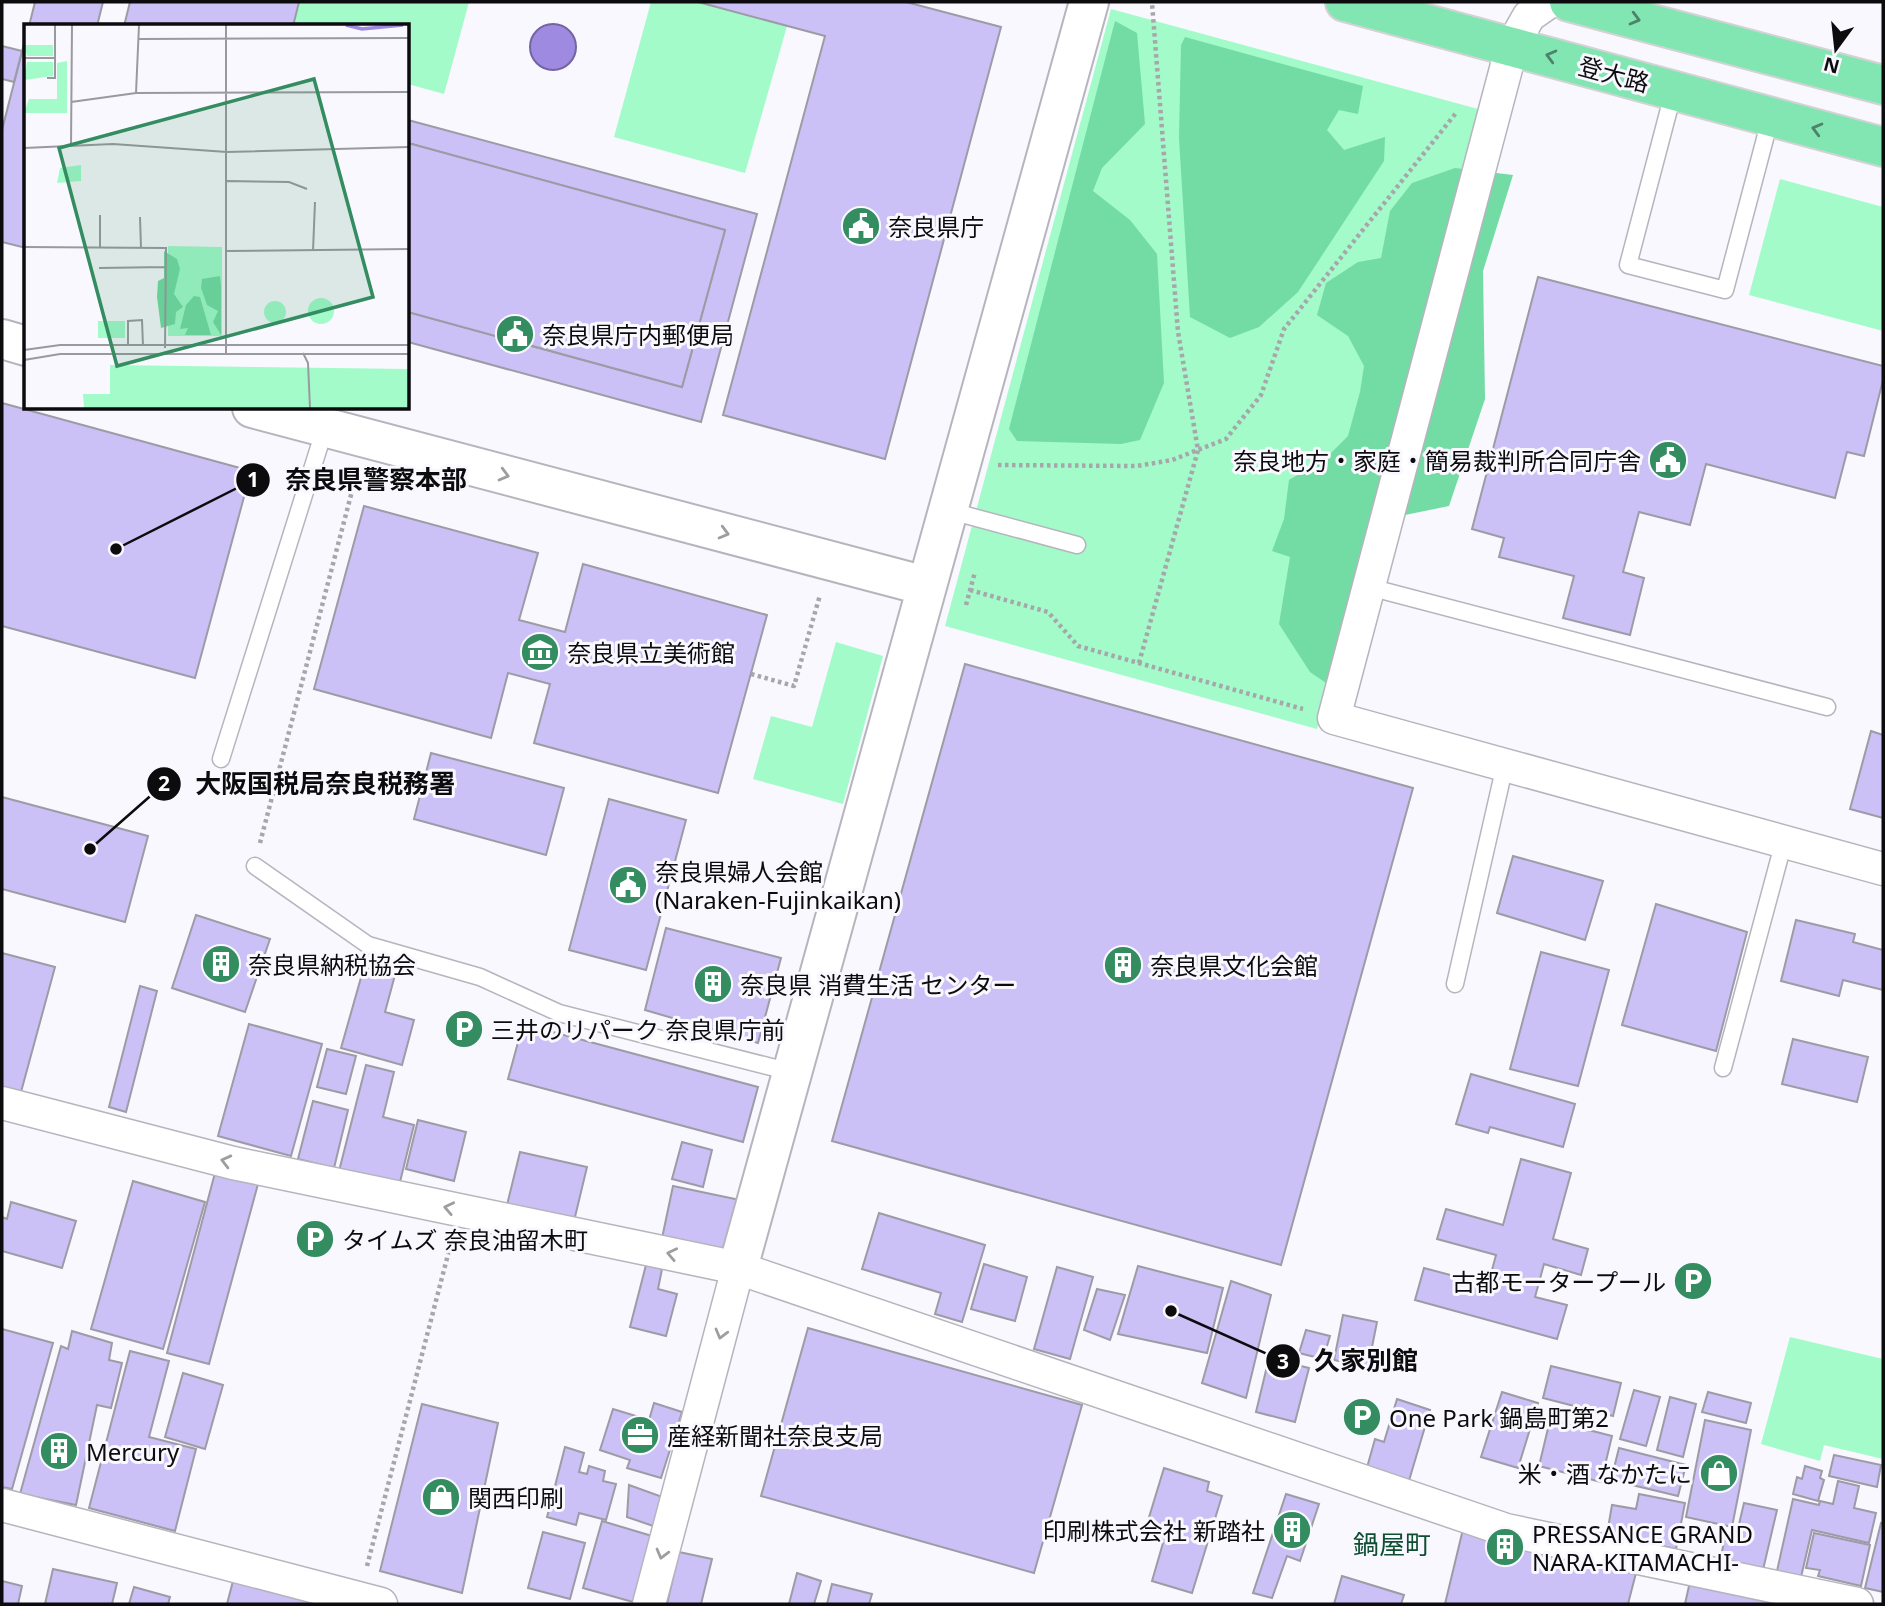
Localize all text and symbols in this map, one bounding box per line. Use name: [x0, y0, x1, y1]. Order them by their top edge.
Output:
one-way arrow: [1629, 11, 1641, 25]
north arrow: [1801, 14, 1871, 84]
inset map: [24, 24, 410, 410]
street label: 登大路: [1575, 49, 1653, 99]
one-way arrow: [1545, 50, 1557, 65]
text: N: [1821, 51, 1842, 80]
one-way arrow: [1812, 123, 1824, 137]
public building icon: 奈良県庁: [840, 205, 882, 247]
place label: 奈良県庁: [888, 210, 984, 243]
public building icon: 奈良県庁内郵便局: [494, 313, 536, 355]
place label: 奈良県庁内郵便局: [542, 318, 734, 351]
public building icon: 奈良地方・家庭・簡易裁判所合同庁舎: [1647, 439, 1689, 481]
place label: 奈良地方・家庭・簡易裁判所合同庁舎: [1233, 444, 1641, 477]
callout: 奈良県警察本部: [236, 456, 481, 503]
text: 奈良県警察本部: [285, 461, 467, 497]
text: 1: [247, 465, 259, 493]
one-way arrow: [498, 467, 510, 481]
one-way arrow: [718, 525, 730, 539]
museum icon: 奈良県立美術館: [519, 631, 561, 673]
place label: 奈良県立美術館: [567, 636, 735, 669]
callout: 大阪国税局奈良税務署: [146, 760, 469, 807]
text: 大阪国税局奈良税務署: [195, 765, 455, 801]
text: 2: [158, 769, 170, 797]
place label: 奈良県婦人会館 (Naraken-Fujinkaikan): [655, 855, 901, 916]
public building icon: 奈良県婦人会館 (Naraken-Fujinkaikan): [607, 864, 649, 906]
building icon: 奈良県納税協会: [200, 943, 242, 985]
building icon: 奈良県文化会館: [1102, 944, 1144, 986]
place label: 奈良県納税協会: [248, 948, 416, 981]
place label: 奈良県文化会館: [1150, 949, 1318, 982]
building icon: 奈良県 消費生活 センター: [692, 963, 734, 1005]
place label: 奈良県 消費生活 センター: [740, 968, 1016, 1001]
parking icon: 三井のリパーク 奈良県庁前: [443, 1008, 485, 1050]
place label: 三井のリパーク 奈良県庁前: [491, 1013, 785, 1046]
one-way arrow: [220, 1155, 232, 1169]
one-way arrow: [443, 1201, 455, 1216]
parking icon: タイムズ 奈良油留木町: [294, 1218, 336, 1260]
place label: タイムズ 奈良油留木町: [342, 1223, 588, 1256]
one-way arrow: [666, 1248, 678, 1263]
parking icon: 古都モータープール: [1672, 1260, 1714, 1302]
place label: 古都モータープール: [1451, 1265, 1666, 1298]
one-way arrow: [715, 1328, 729, 1340]
callout: 久家別館: [1265, 1338, 1432, 1385]
text: 久家別館: [1314, 1342, 1418, 1378]
text: 3: [1277, 1347, 1289, 1375]
parking icon: One Park 鍋島町第2: [1341, 1396, 1383, 1438]
place label: One Park 鍋島町第2: [1389, 1401, 1609, 1434]
office icon: 産経新聞社奈良支局: [619, 1414, 661, 1456]
place label: 産経新聞社奈良支局: [667, 1419, 883, 1452]
building icon: Mercury: [38, 1430, 80, 1472]
place label: Mercury: [86, 1435, 180, 1468]
shop icon: 米・酒 なかたに: [1698, 1452, 1740, 1494]
place label: 米・酒 なかたに: [1518, 1457, 1692, 1490]
shop icon: 関西印刷: [420, 1476, 462, 1518]
place label: 関西印刷: [468, 1481, 564, 1514]
building icon: 印刷株式会社 新踏社: [1271, 1509, 1313, 1551]
place label: 印刷株式会社 新踏社: [1043, 1514, 1265, 1547]
place label: PRESSANCE GRAND NARA-KITAMACHI-: [1532, 1517, 1753, 1578]
district label: 鍋屋町: [1353, 1526, 1431, 1562]
building icon: PRESSANCE GRAND NARA-KITAMACHI-: [1484, 1526, 1526, 1568]
one-way arrow: [656, 1548, 670, 1560]

